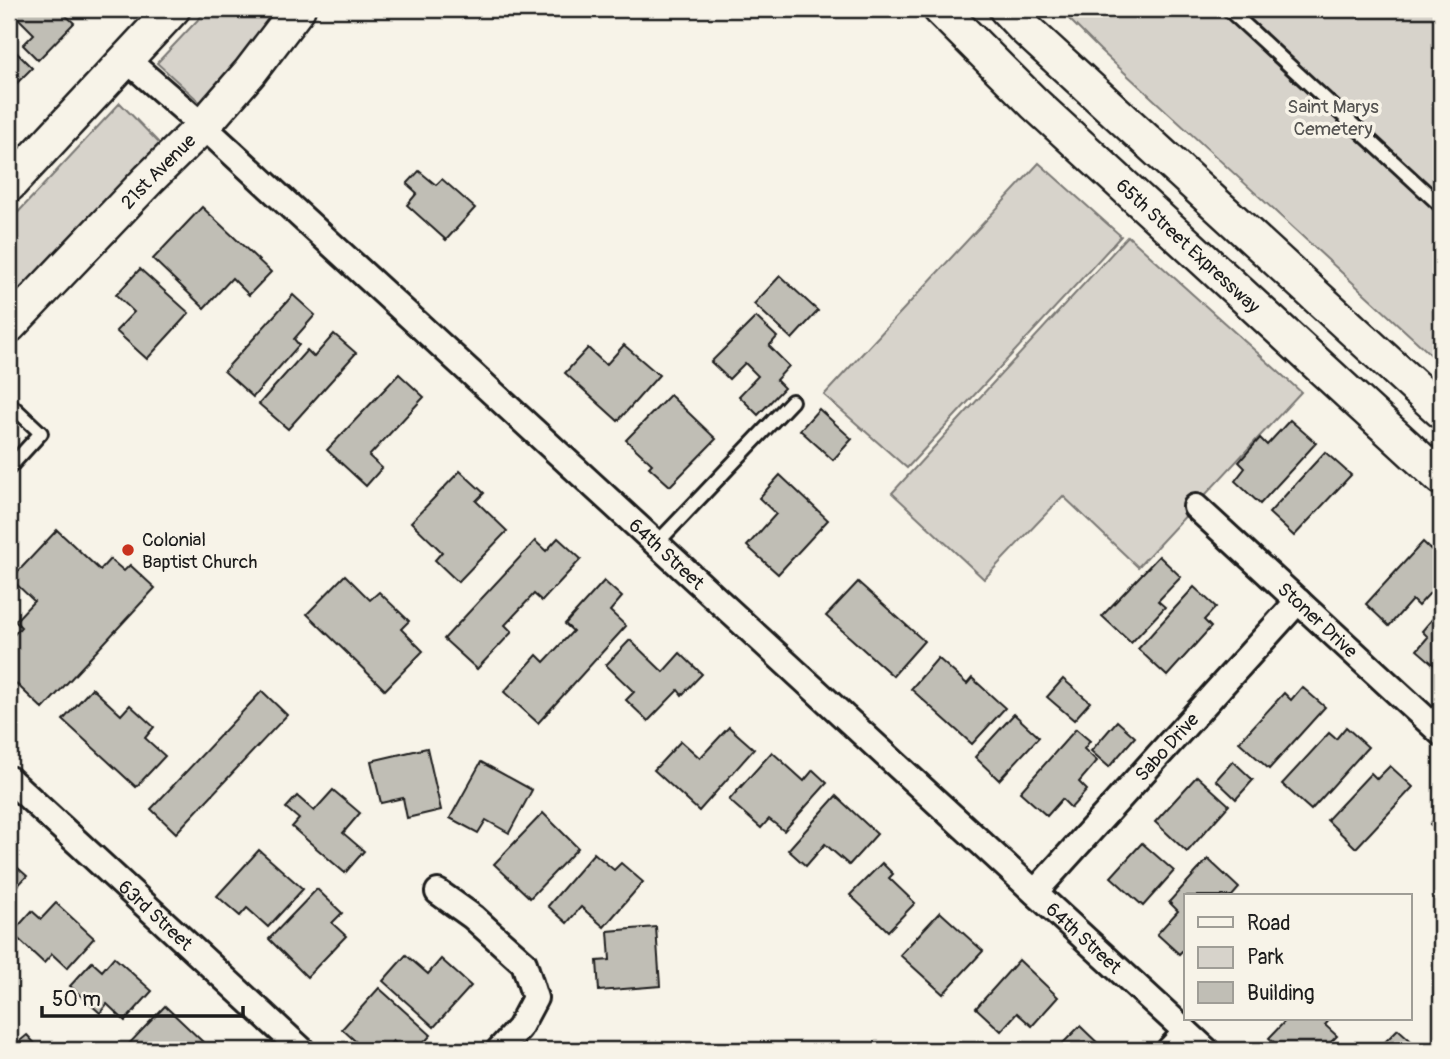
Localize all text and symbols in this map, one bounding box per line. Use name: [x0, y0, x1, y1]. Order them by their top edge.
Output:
park label: Saint Marys Cemetery: [1287, 95, 1379, 141]
street label: 21st Avenue: [116, 128, 202, 214]
street label: 65th Street Expressway: [1111, 174, 1265, 319]
street label: 64th Street: [624, 513, 709, 595]
place label: Colonial Baptist Church: [142, 528, 257, 574]
marker: Colonial Baptist Church: [120, 542, 136, 558]
street label: Stoner Drive: [1272, 577, 1363, 664]
street label: Sabo Drive: [1130, 708, 1205, 787]
street label: 63rd Street: [113, 875, 198, 956]
legend: [1184, 894, 1412, 1020]
street label: 64th Street: [1041, 898, 1126, 979]
text: Road: [1247, 910, 1291, 937]
text: Park: [1247, 944, 1284, 971]
scale bar: [42, 975, 243, 1019]
text: Building: [1247, 980, 1314, 1007]
text: 50 m: [52, 986, 101, 1013]

